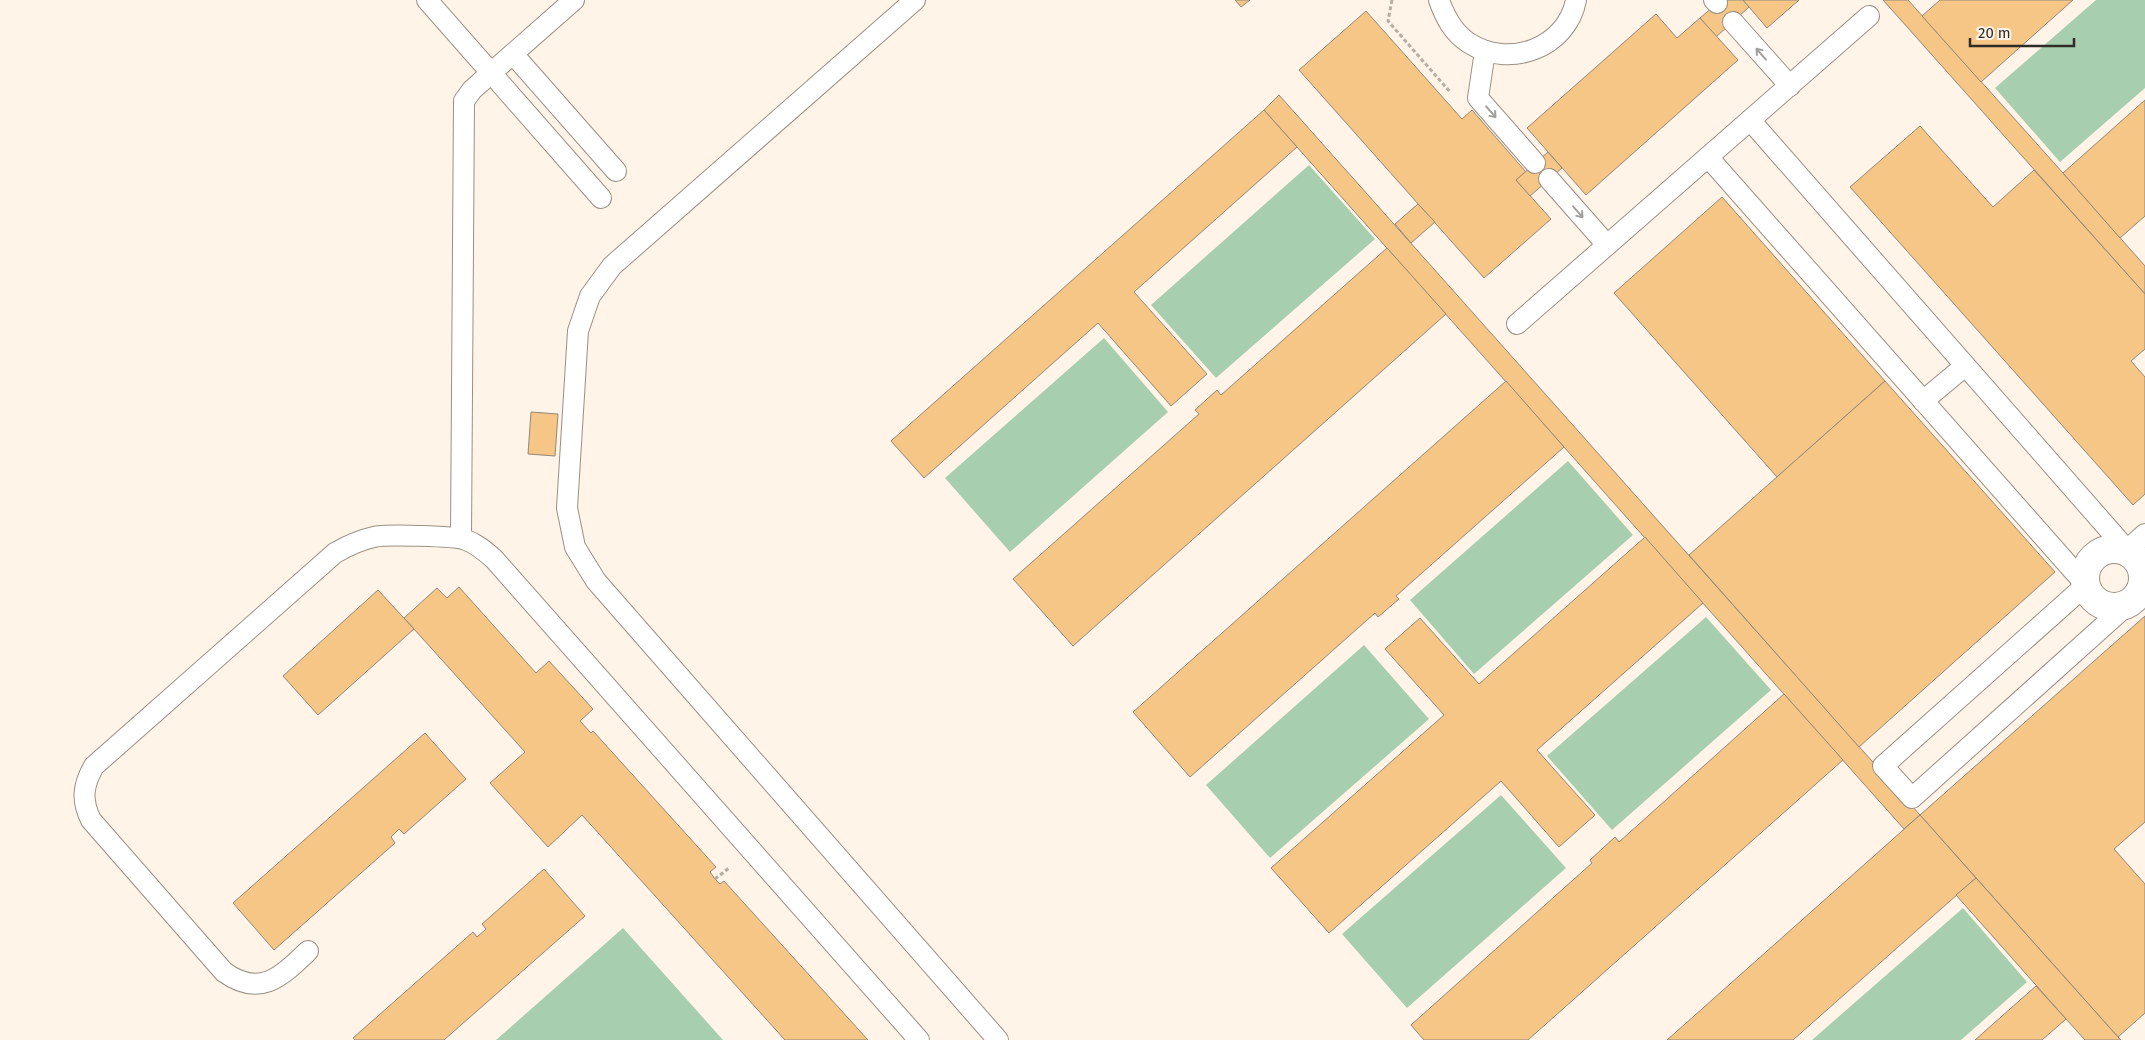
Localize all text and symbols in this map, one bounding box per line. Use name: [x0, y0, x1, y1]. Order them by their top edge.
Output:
scale bar: [1970, 15, 2074, 47]
text: 20 m: [1978, 24, 2011, 42]
one-way arrow: [1756, 47, 1767, 60]
one-way arrow: [1485, 106, 1497, 119]
one-way arrow: [1573, 205, 1584, 218]

